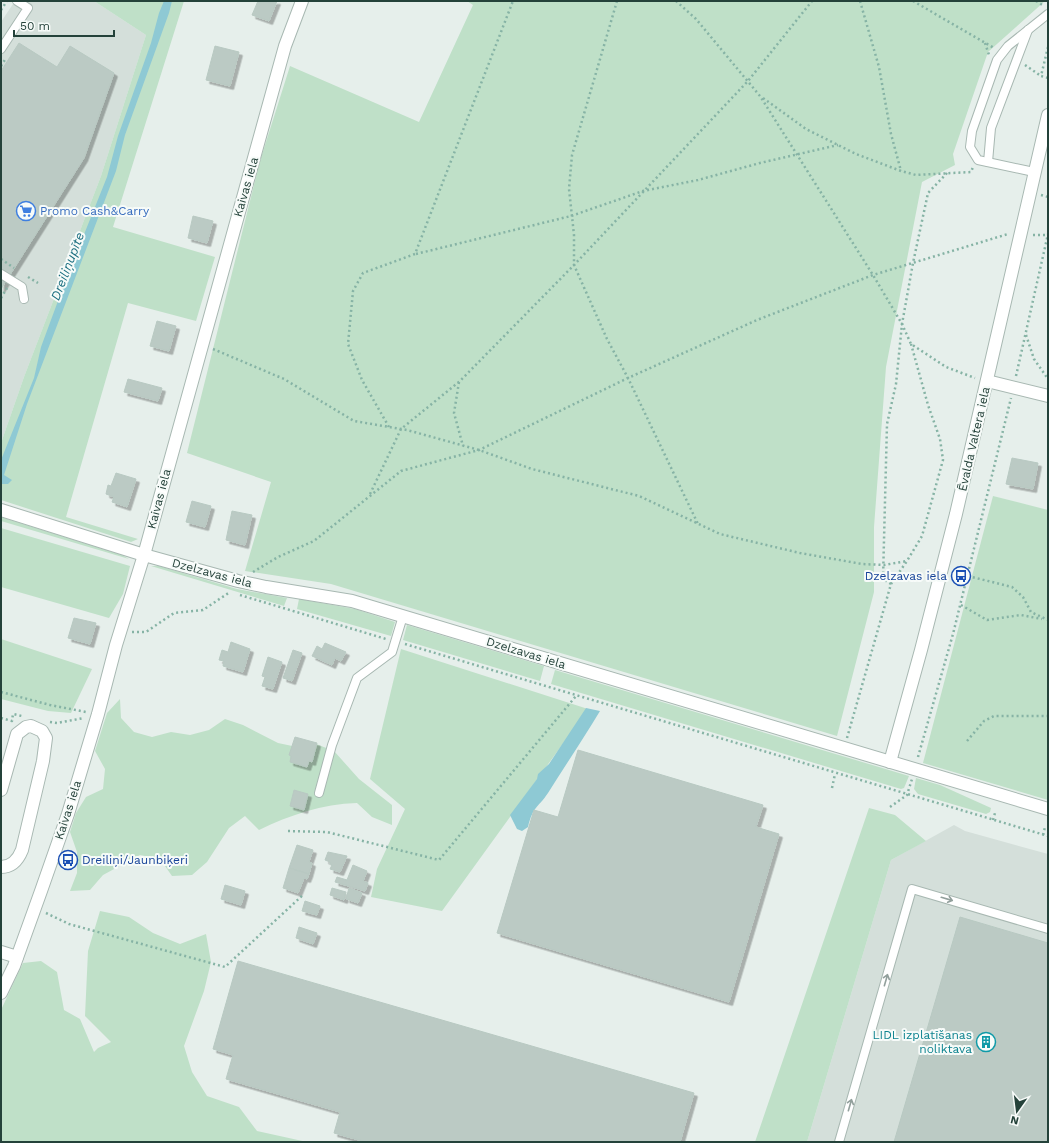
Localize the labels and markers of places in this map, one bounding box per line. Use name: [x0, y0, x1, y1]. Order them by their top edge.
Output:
supermarket icon: Promo Cash&Carry: [15, 200, 37, 222]
place label: Promo Cash&Carry: [40, 204, 150, 218]
bus stop icon: Dzelzavas iela: [950, 565, 972, 587]
place label: Dzelzavas iela: [865, 569, 947, 583]
bus stop icon: Dreiliņi/Jaunbiķeri: [57, 849, 79, 871]
place label: Dreiliņi/Jaunbiķeri: [82, 853, 188, 867]
place label: LIDL izplatīšanas noliktava: [872, 1028, 972, 1056]
building icon: LIDL izplatīšanas noliktava: [975, 1031, 997, 1053]

